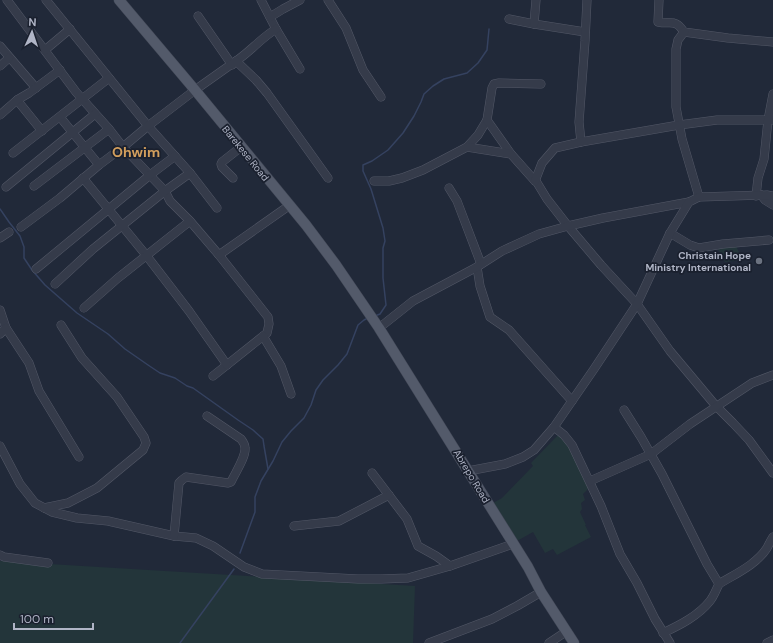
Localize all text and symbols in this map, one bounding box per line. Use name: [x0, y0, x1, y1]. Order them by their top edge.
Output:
north arrow: [12, 12, 52, 52]
text: N: [28, 15, 37, 29]
street label: Barekese Road: [219, 123, 272, 184]
district label: Ohwim: [112, 143, 160, 161]
place label: Christain Hope Ministry International: [645, 249, 751, 274]
marker: Christain Hope Ministry International: [754, 256, 764, 266]
street label: Abrepo Road: [450, 447, 493, 505]
scale bar: [14, 605, 93, 631]
text: 100 m: [20, 611, 54, 627]

